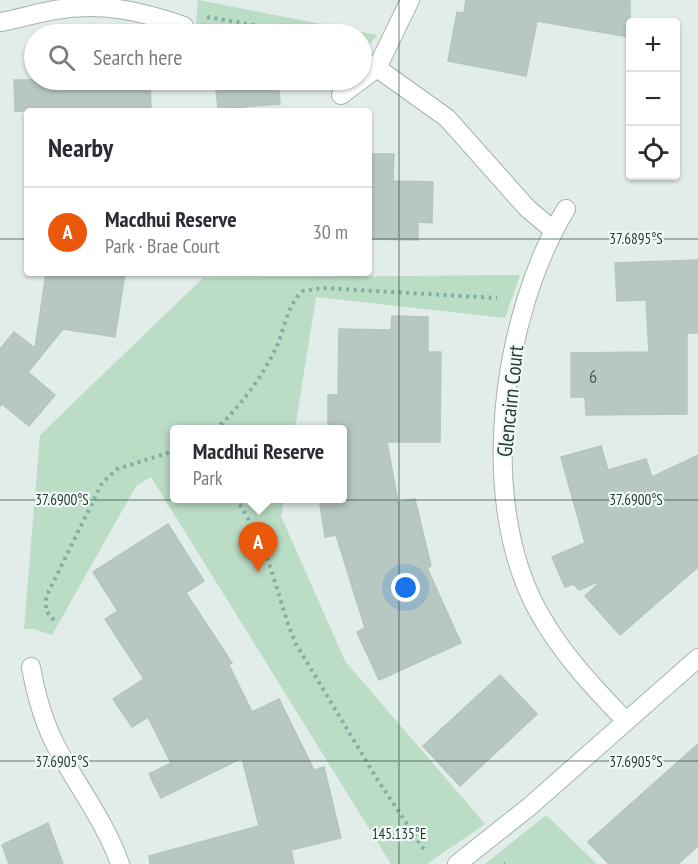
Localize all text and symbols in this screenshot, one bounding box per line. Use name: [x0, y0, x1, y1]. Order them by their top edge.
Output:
map controls: [626, 18, 680, 180]
button: +: [626, 18, 680, 72]
search box: [24, 24, 372, 90]
icon: search: [45, 41, 78, 74]
text: Search here: [93, 43, 182, 71]
button: −: [626, 72, 680, 126]
button: locate: [626, 126, 680, 180]
text: Nearby: [48, 131, 113, 164]
text: Macdhui Reserve: [105, 205, 237, 233]
text: A: [62, 219, 73, 245]
text: 30 m: [313, 219, 348, 245]
text: 37.6895°S: [609, 229, 663, 248]
text: Park · Brae Court: [105, 233, 220, 259]
street label: Glencairn Court: [491, 344, 529, 458]
house number: 6: [589, 365, 597, 388]
popup: [170, 425, 347, 503]
text: Macdhui Reserve: [193, 437, 324, 465]
text: Park: [193, 465, 222, 491]
text: 37.6900°S: [35, 490, 89, 509]
text: 37.6900°S: [609, 490, 663, 509]
pin: A: [238, 522, 278, 572]
your location: [391, 573, 420, 602]
text: 37.6905°S: [35, 752, 89, 771]
text: 37.6905°S: [609, 752, 663, 771]
text: 145.135°E: [372, 824, 426, 843]

